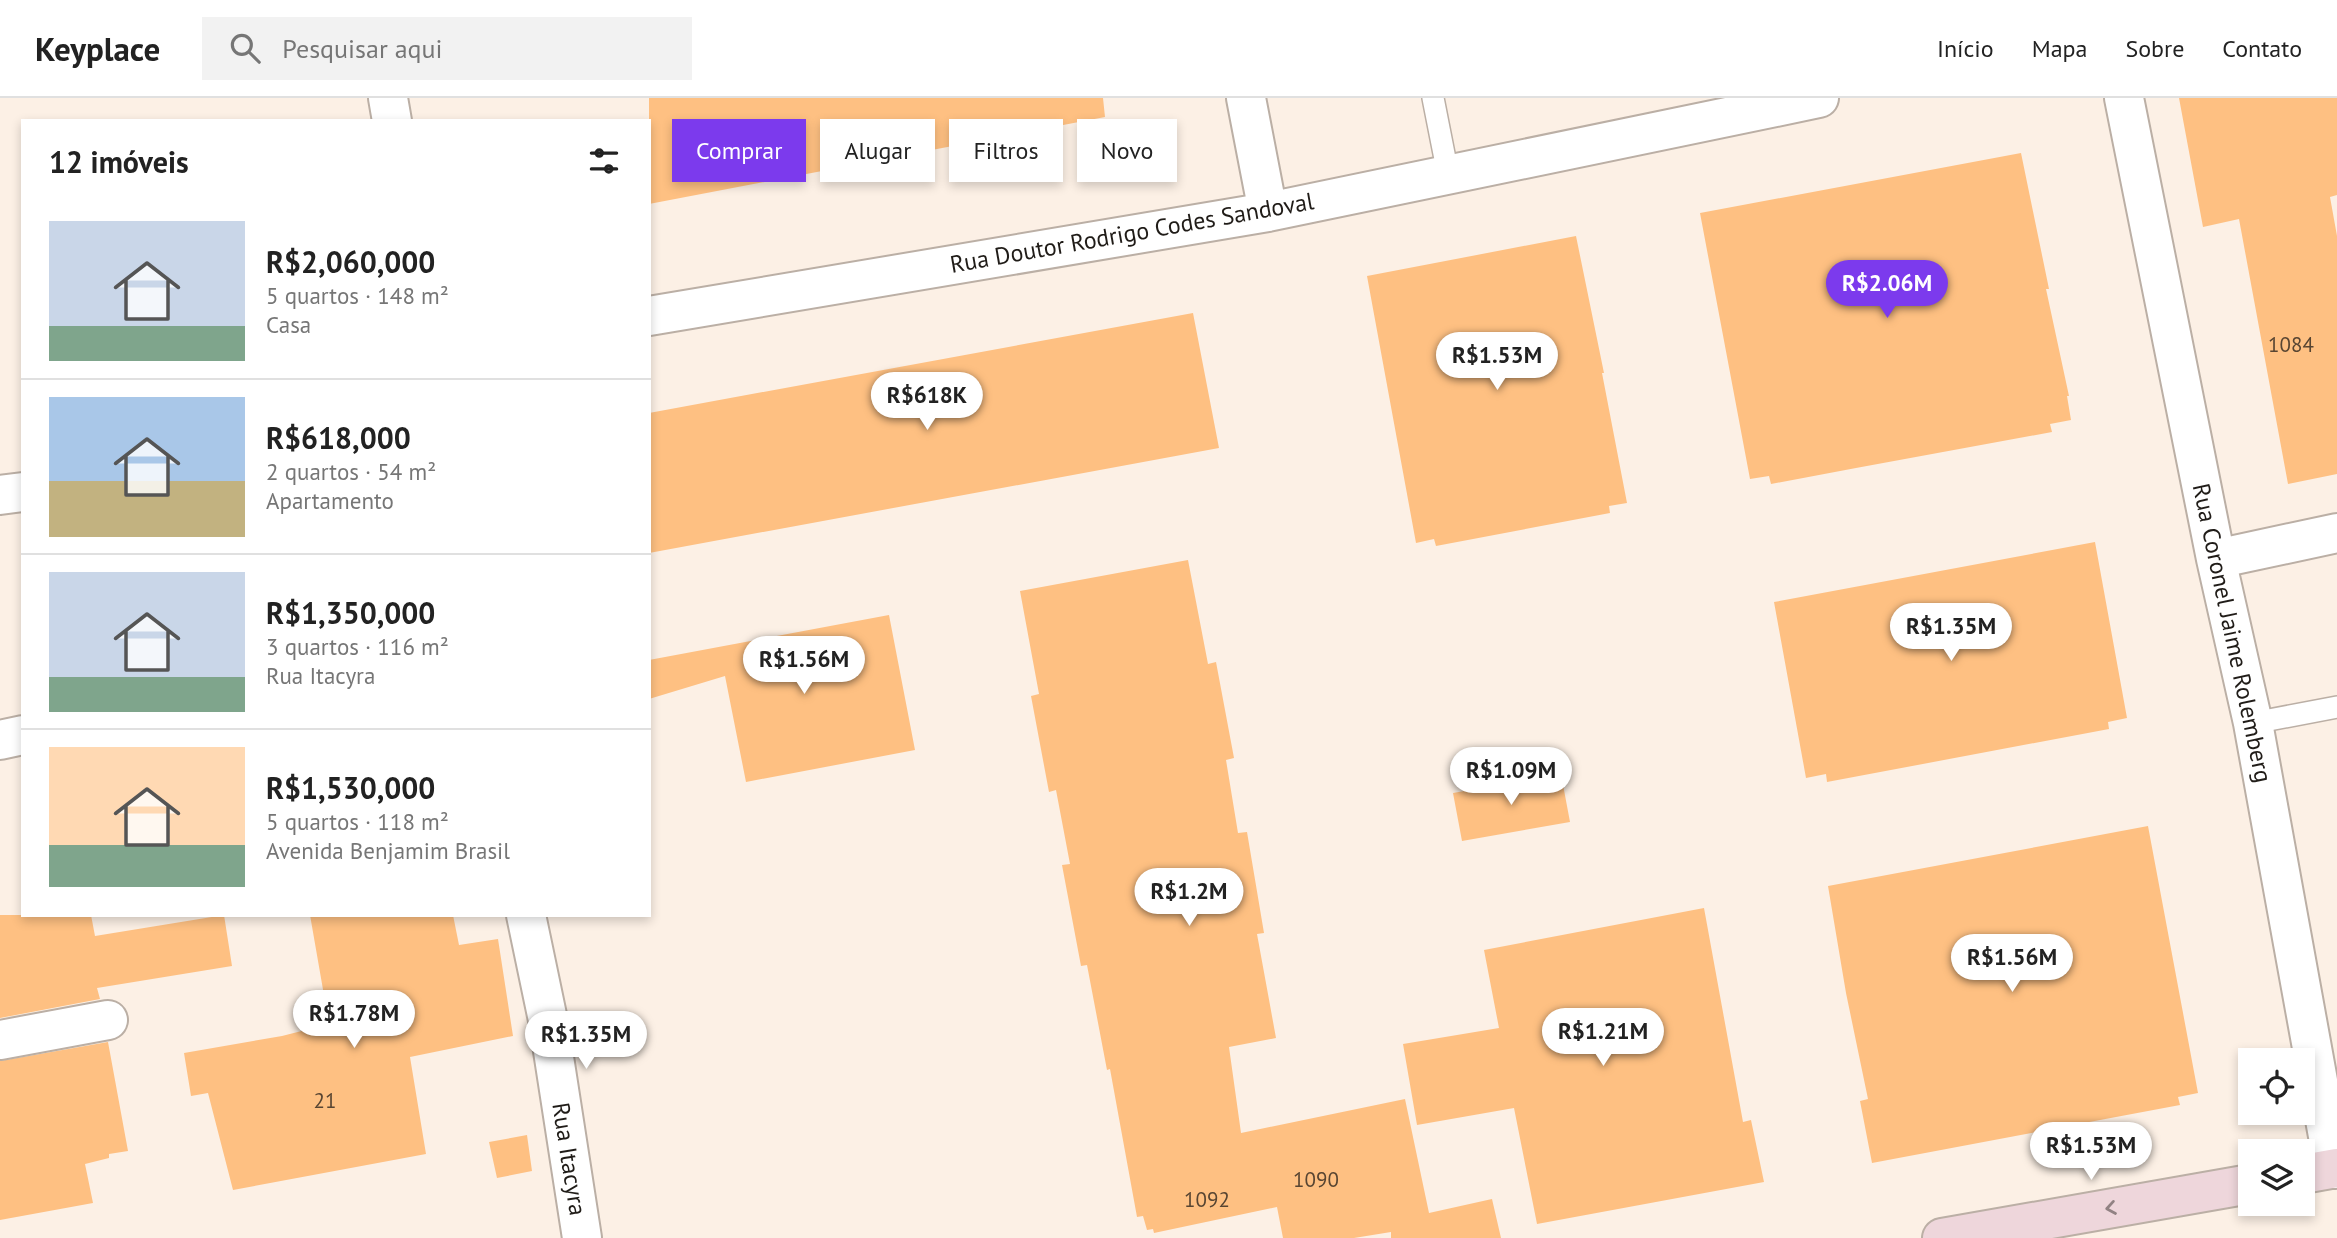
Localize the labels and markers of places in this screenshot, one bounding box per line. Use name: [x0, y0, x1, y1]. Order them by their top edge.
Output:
pin: R$2.06M: [1822, 260, 1952, 320]
pin: R$1.53M: [1432, 332, 1562, 392]
pin: R$618K: [870, 372, 984, 432]
pin: R$1.35M: [1886, 603, 2016, 663]
pin: R$1.56M: [739, 636, 869, 696]
pin: R$1.09M: [1446, 748, 1576, 807]
pin: R$1.2M: [1132, 868, 1246, 928]
pin: R$1.56M: [1947, 934, 2077, 994]
pin: R$1.78M: [289, 990, 419, 1050]
pin: R$1.21M: [1538, 1009, 1668, 1068]
pin: R$1.35M: [521, 1012, 651, 1071]
pin: R$1.53M: [2026, 1122, 2156, 1182]

